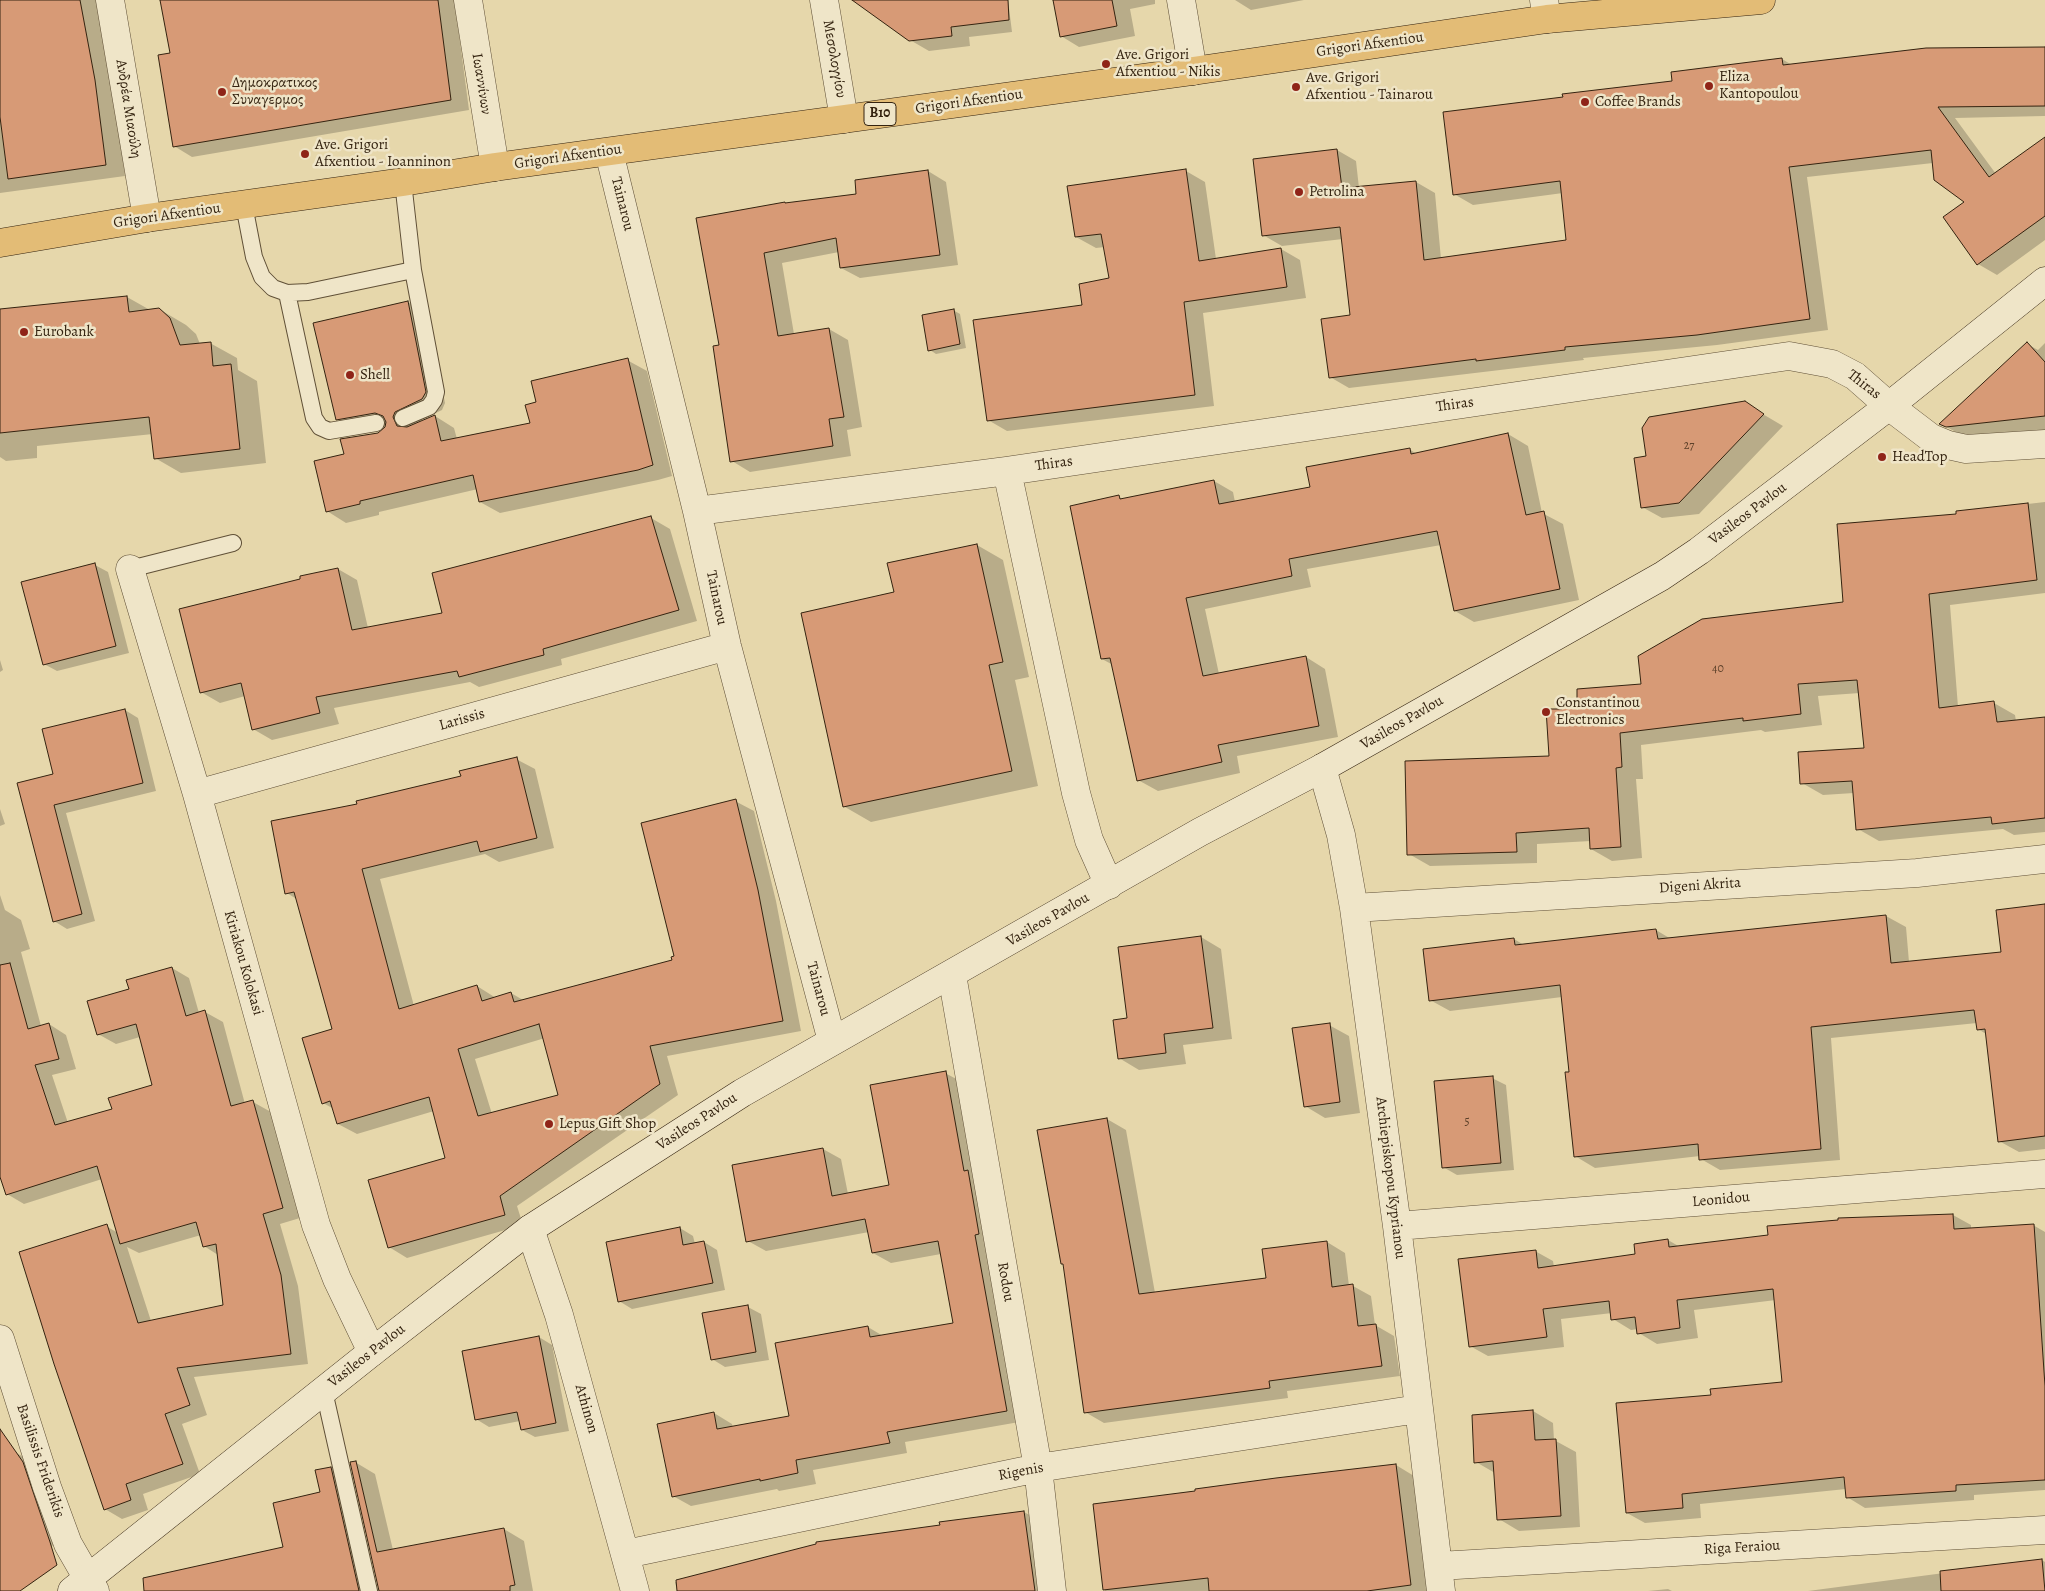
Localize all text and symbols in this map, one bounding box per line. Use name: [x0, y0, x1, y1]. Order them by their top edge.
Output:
street label: Μεσολογγίου: [818, 18, 850, 100]
street label: Grigori Afxentiou: [1315, 29, 1425, 61]
place label: Ave. Grigori Afxentiou - Nikis: [1116, 46, 1220, 81]
street label: Ιωαννίνων: [467, 52, 495, 116]
street label: Ανδρέα Μιαούλη: [111, 58, 145, 160]
marker: Ave. Grigori Afxentiou - Nikis: [1100, 58, 1112, 70]
place label: Eliza Kantopoulou: [1719, 68, 1799, 103]
place label: Ave. Grigori Afxentiou - Tainarou: [1306, 69, 1433, 104]
place label: Δημοκρατικος Συναγερμος: [232, 74, 317, 109]
marker: Eliza Kantopoulou: [1703, 80, 1715, 92]
marker: Ave. Grigori Afxentiou - Tainarou: [1290, 81, 1302, 93]
marker: Δημοκρατικος Συναγερμος: [216, 86, 228, 98]
street label: Grigori Afxentiou: [914, 86, 1024, 118]
place label: Coffee Brands: [1595, 93, 1681, 111]
marker: Coffee Brands: [1579, 96, 1591, 108]
road number: B10: [864, 102, 896, 126]
place label: Ave. Grigori Afxentiou - Ioanninon: [315, 136, 451, 171]
street label: Grigori Afxentiou: [513, 141, 623, 173]
marker: Ave. Grigori Afxentiou - Ioanninon: [299, 148, 311, 160]
street label: Tainarou: [607, 175, 637, 233]
place label: Petrolina: [1309, 183, 1364, 201]
marker: Petrolina: [1293, 186, 1305, 198]
street label: Grigori Afxentiou: [112, 200, 222, 232]
place label: Eurobank: [34, 323, 94, 341]
marker: Eurobank: [18, 326, 30, 338]
place label: Shell: [360, 366, 390, 384]
street label: Thiras: [1844, 366, 1884, 404]
marker: Shell: [344, 369, 356, 381]
street label: Thiras: [1435, 393, 1475, 417]
house number: 27: [1684, 439, 1694, 453]
place label: HeadTop: [1892, 448, 1947, 466]
marker: HeadTop: [1876, 451, 1888, 463]
street label: Thiras: [1034, 452, 1074, 476]
street label: Vasileos Pavlou: [1706, 479, 1790, 549]
street label: Tainarou: [701, 569, 731, 627]
house number: 40: [1712, 662, 1724, 676]
street label: Vasileos Pavlou: [1357, 692, 1447, 754]
place label: Constantinou Electronics: [1556, 694, 1640, 729]
street label: Larissis: [437, 705, 487, 735]
marker: Constantinou Electronics: [1540, 706, 1552, 718]
street label: Digeni Akrita: [1658, 874, 1742, 898]
street label: Vasileos Pavlou: [1003, 889, 1093, 951]
street label: Kiriakou Kolokasi: [219, 908, 267, 1018]
street label: Tainarou: [802, 960, 834, 1018]
street label: Vasileos Pavlou: [653, 1089, 741, 1155]
street label: Archiepiskopou Kyprianou: [1371, 1096, 1409, 1260]
place label: Lepus Gift Shop: [559, 1115, 656, 1133]
house number: 5: [1464, 1115, 1470, 1129]
marker: Lepus Gift Shop: [543, 1118, 555, 1130]
street label: Leonidou: [1691, 1189, 1751, 1211]
street label: Rodou: [993, 1261, 1017, 1303]
street label: Vasileos Pavlou: [325, 1320, 409, 1392]
street label: Athinon: [570, 1383, 602, 1435]
street label: Basilissis Friderikis: [12, 1402, 68, 1520]
street label: Rigenis: [997, 1459, 1045, 1485]
street label: Riga Feraiou: [1703, 1537, 1781, 1559]

